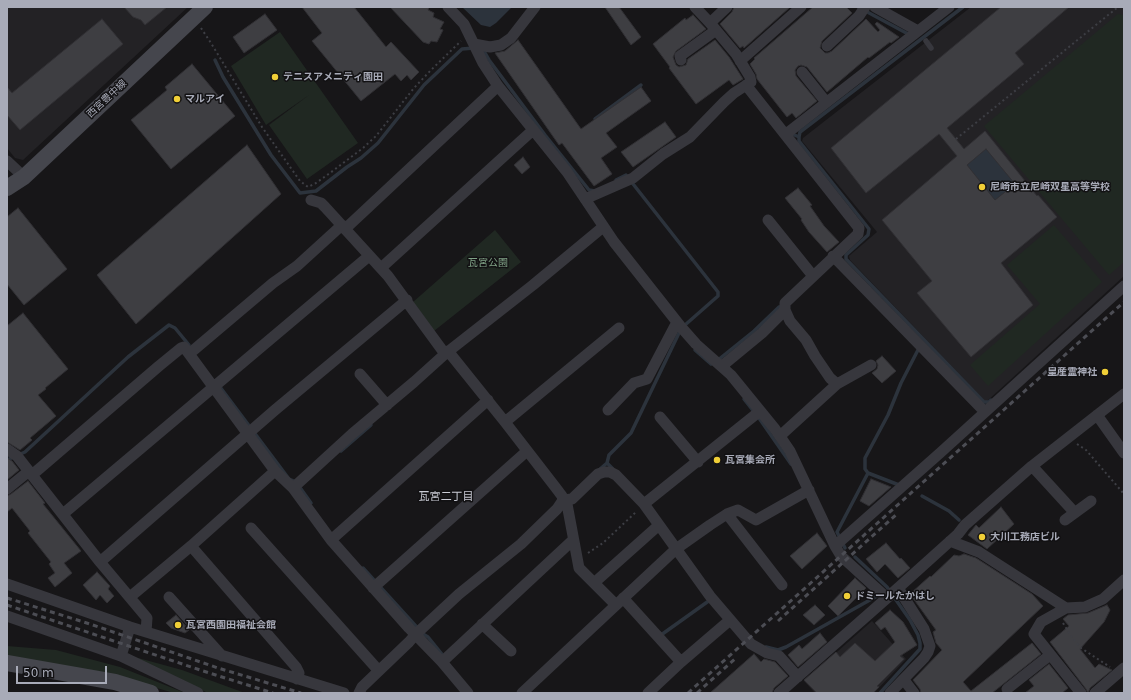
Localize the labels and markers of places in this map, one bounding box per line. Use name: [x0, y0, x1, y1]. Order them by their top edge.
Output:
place label: テニスアメニティ園田: [283, 71, 383, 83]
marker: テニスアメニティ園田: [270, 72, 280, 82]
place label: マルアイ: [185, 93, 225, 105]
marker: マルアイ: [172, 94, 182, 104]
place label: 尼崎市立尼崎双星高等学校: [990, 181, 1110, 193]
marker: 尼崎市立尼崎双星高等学校: [977, 182, 987, 192]
place label: 皇産霊神社: [1047, 366, 1097, 378]
marker: 皇産霊神社: [1100, 367, 1110, 377]
place label: 瓦宮集会所: [725, 454, 775, 466]
marker: 瓦宮集会所: [712, 455, 722, 465]
place label: 大川工務店ビル: [990, 531, 1060, 543]
marker: 大川工務店ビル: [977, 532, 987, 542]
place label: ドミールたかはし: [855, 590, 935, 602]
marker: ドミールたかはし: [842, 591, 852, 601]
place label: 瓦宮西園田福祉会館: [186, 619, 276, 631]
marker: 瓦宮西園田福祉会館: [173, 620, 183, 630]

